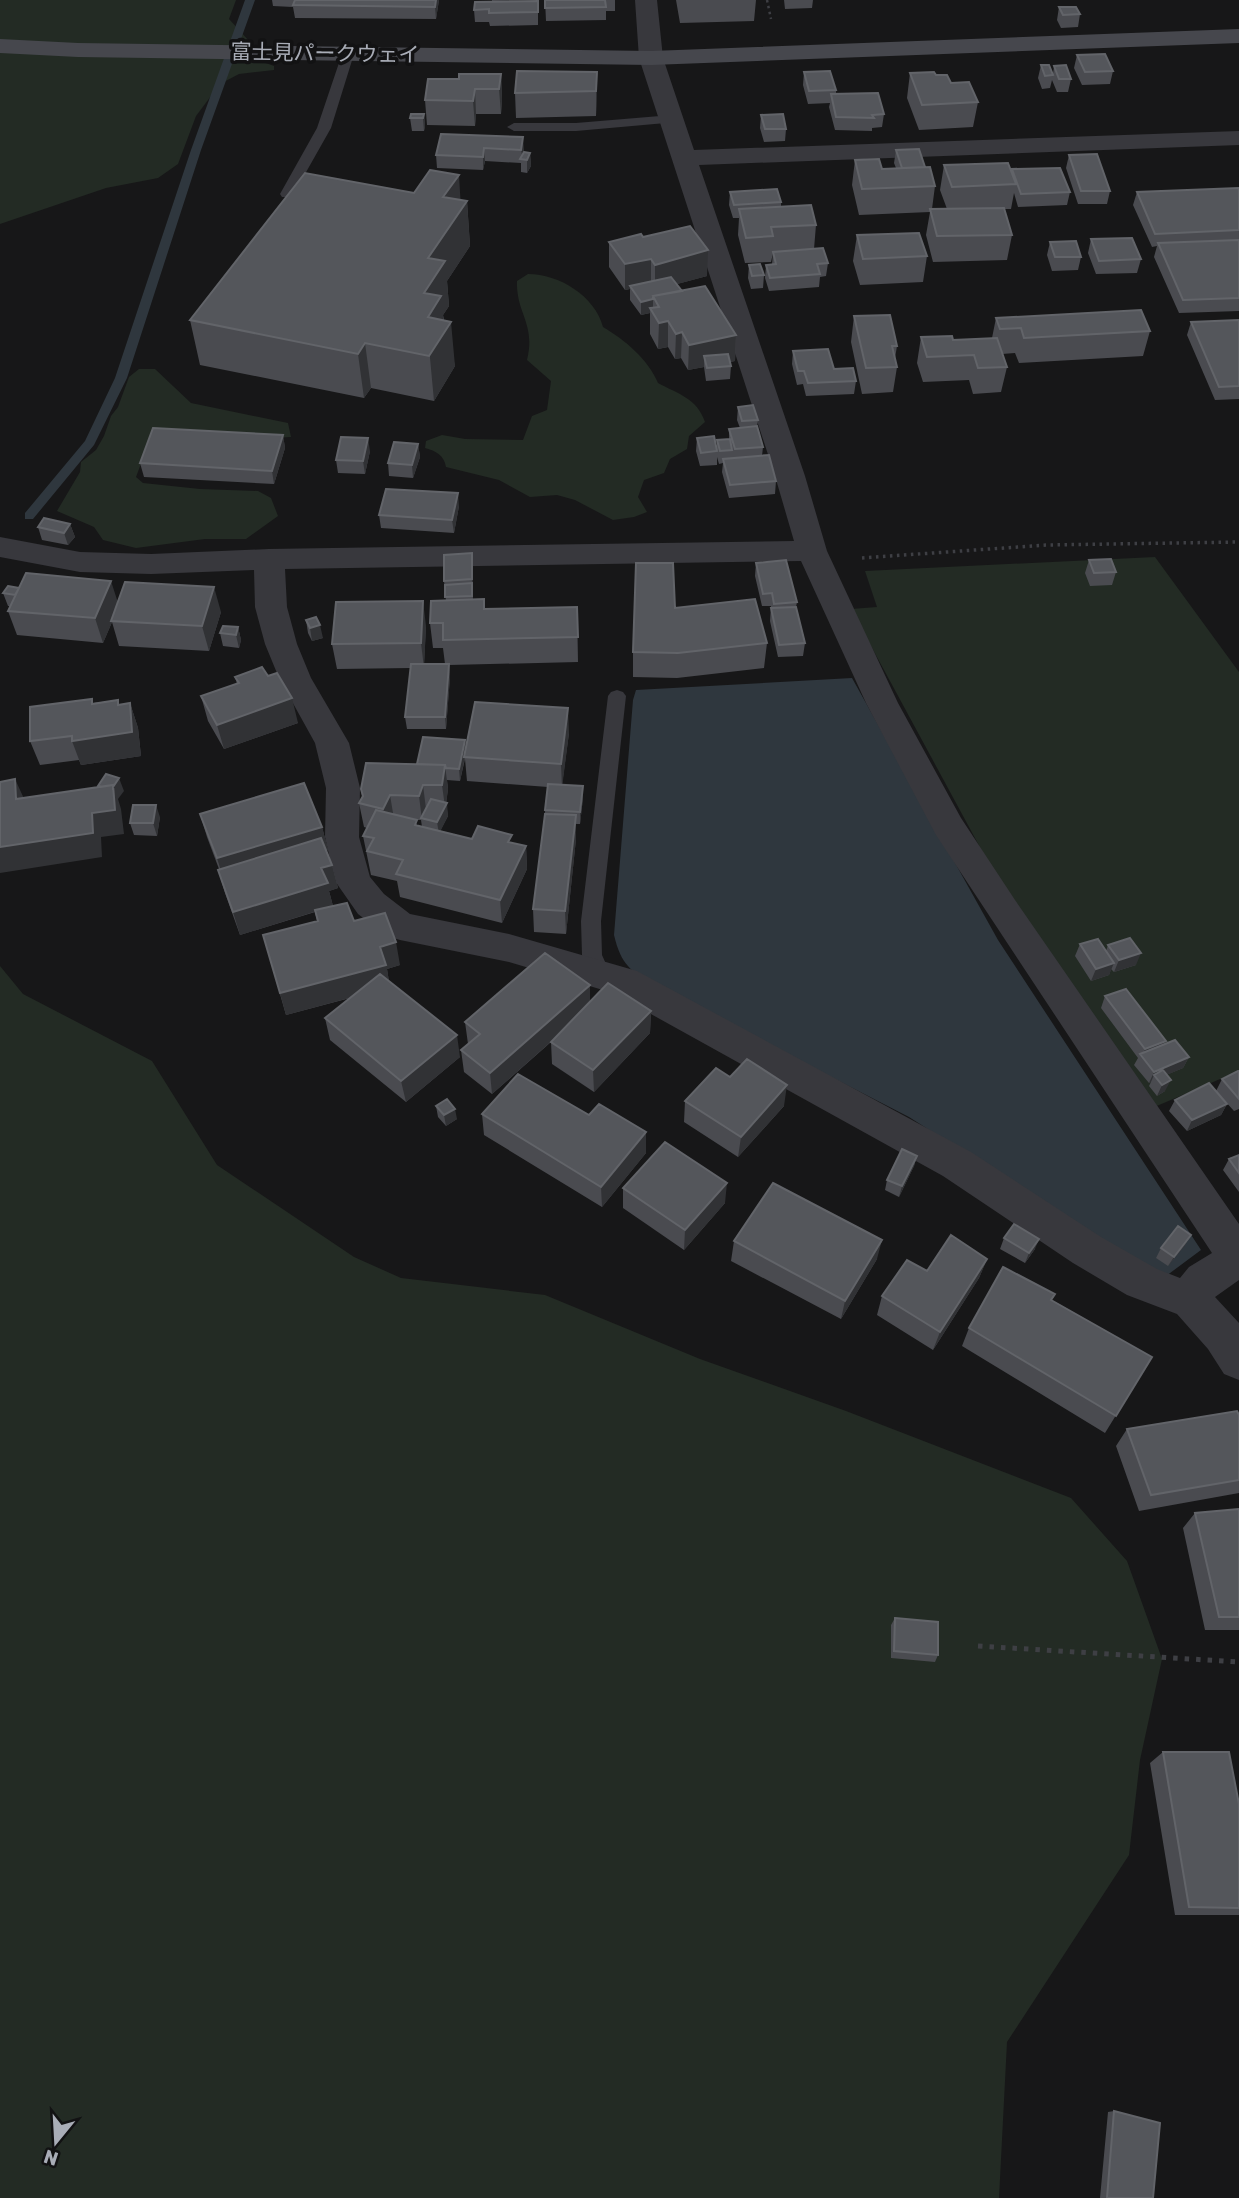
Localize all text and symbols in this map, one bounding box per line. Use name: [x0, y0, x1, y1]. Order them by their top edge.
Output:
street label: 富士見パークウェイ: [230, 39, 420, 67]
north arrow: [21, 2107, 91, 2177]
text: N: [41, 2145, 61, 2171]

